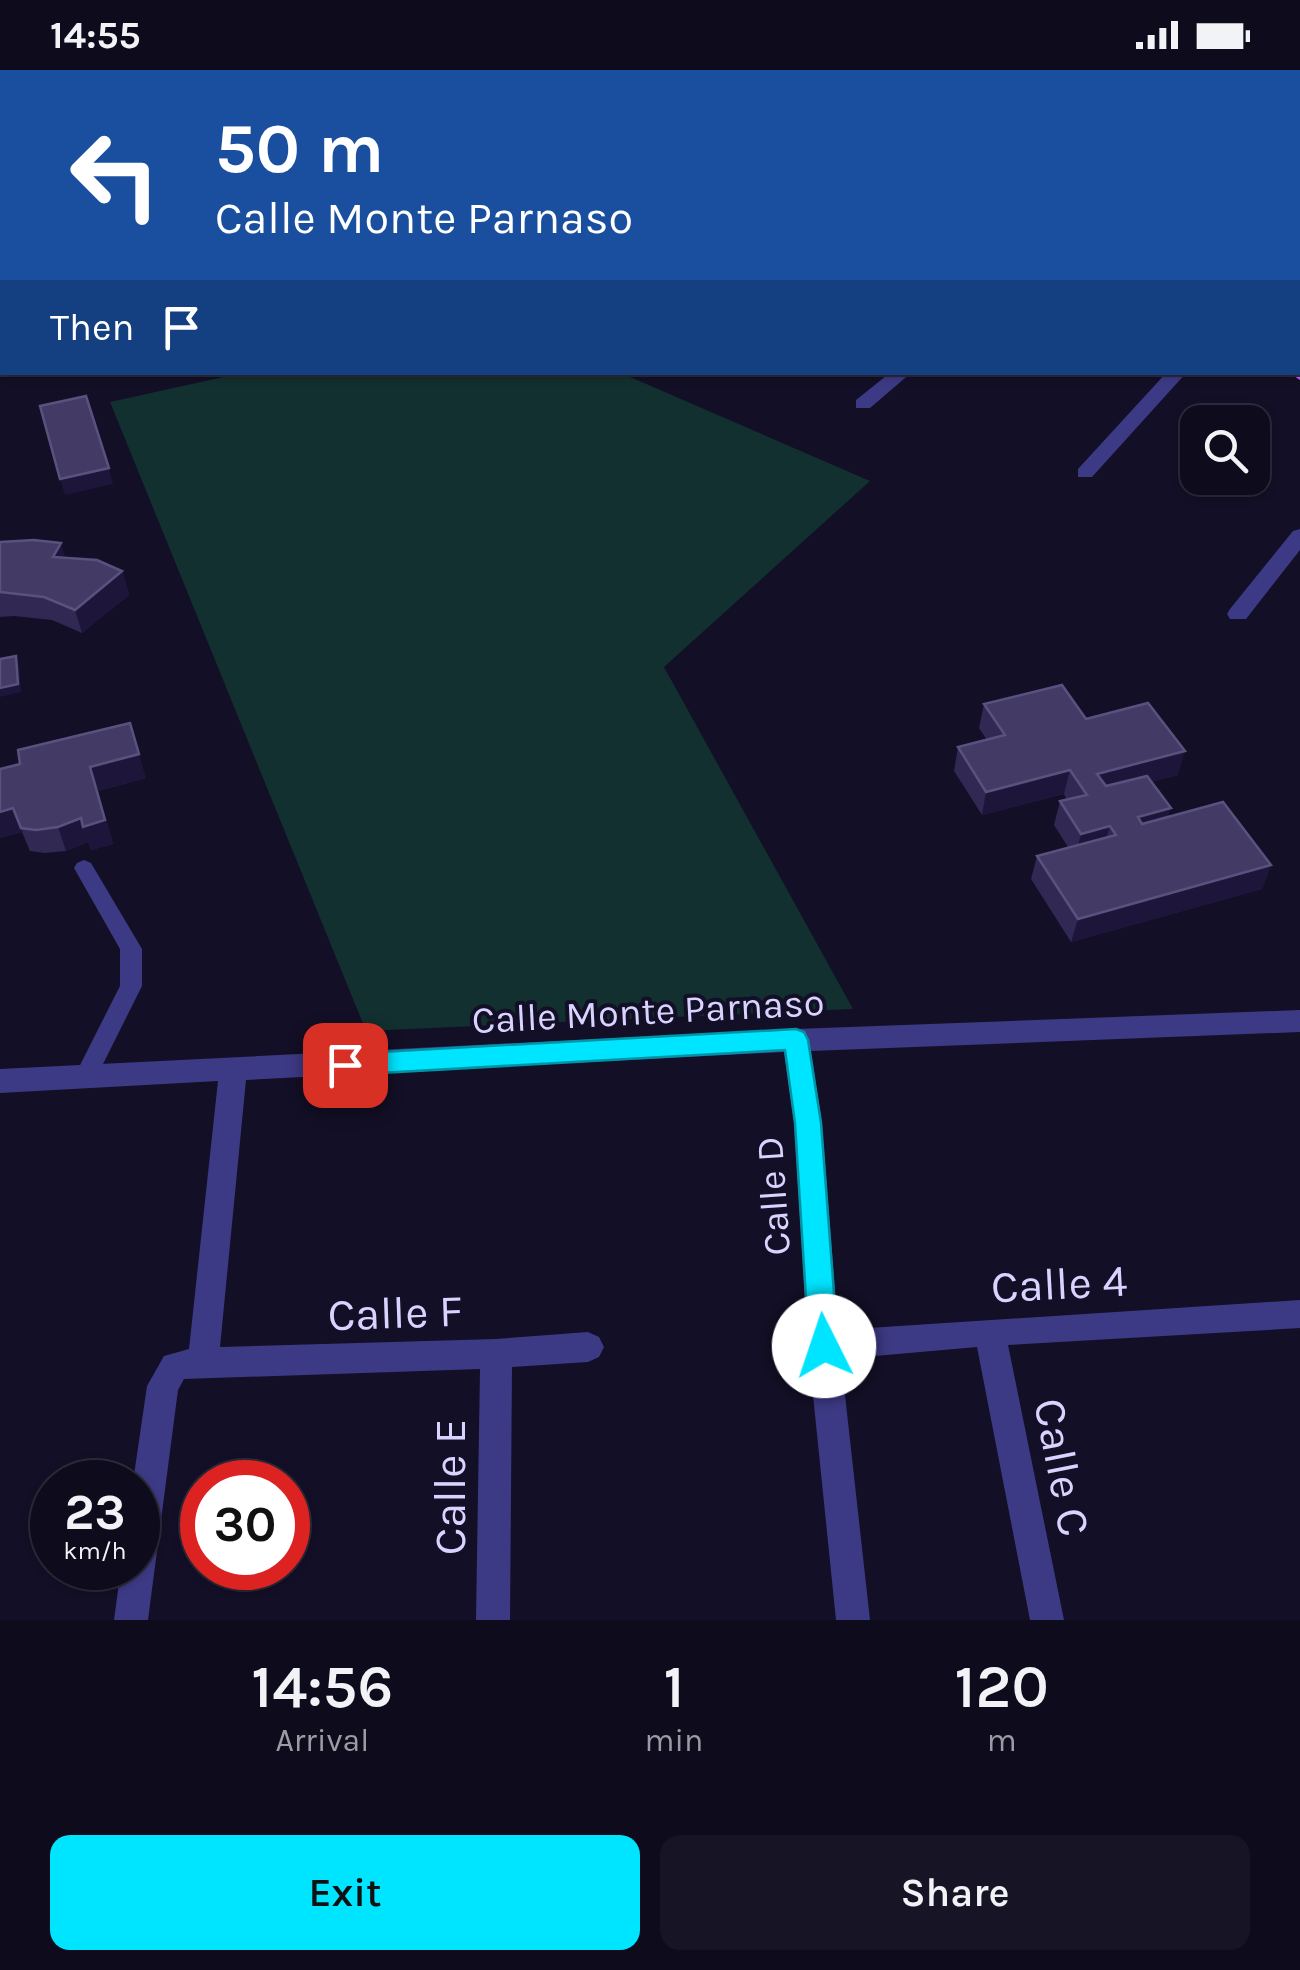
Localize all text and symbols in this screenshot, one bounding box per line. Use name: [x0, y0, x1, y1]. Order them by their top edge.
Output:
text: 14:55: [50, 13, 141, 58]
text: 50 m: [215, 108, 384, 190]
icon: left: [50, 110, 180, 240]
text: Calle Monte Parnaso: [215, 192, 633, 244]
icon: arrive: [154, 300, 209, 355]
text: Then: [50, 305, 134, 350]
map controls: [1180, 405, 1270, 495]
button: search: [1180, 405, 1270, 495]
street label: Calle Monte Parnaso: [471, 980, 825, 1043]
pin: [303, 1023, 388, 1108]
icon: arrive: [318, 1038, 373, 1093]
street label: Calle D: [747, 1135, 800, 1257]
street label: Calle 4: [990, 1254, 1129, 1314]
street label: Calle F: [327, 1285, 463, 1341]
position arrow: [772, 1294, 876, 1398]
street label: Calle C: [1023, 1394, 1101, 1540]
street label: Calle E: [424, 1419, 476, 1555]
speed limit sign: 30: [180, 1460, 310, 1590]
text: 23: [64, 1483, 126, 1542]
text: km/h: [63, 1536, 127, 1565]
text: 14:56: [251, 1652, 393, 1722]
text: 1: [663, 1652, 684, 1722]
text: 120: [955, 1652, 1049, 1722]
text: Arrival: [275, 1722, 369, 1759]
text: min: [645, 1722, 703, 1759]
text: m: [987, 1722, 1017, 1759]
button: Exit: [50, 1835, 640, 1950]
button: Share: [660, 1835, 1250, 1950]

